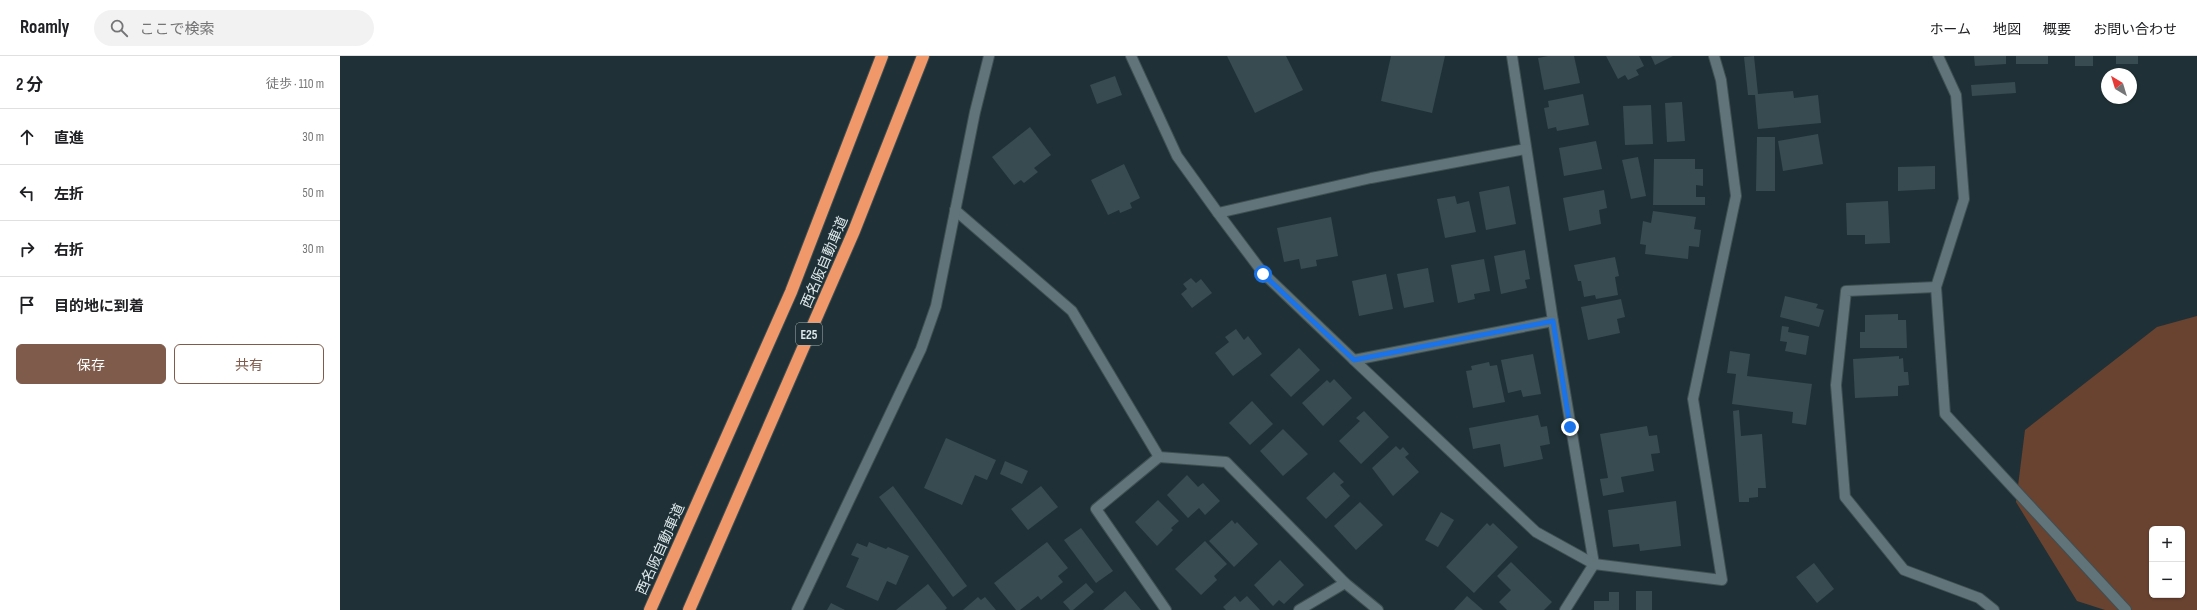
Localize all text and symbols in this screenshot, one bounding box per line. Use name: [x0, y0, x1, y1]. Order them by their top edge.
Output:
search box: [94, 10, 374, 46]
text: Roamly: [20, 16, 70, 39]
icon: search: [108, 17, 130, 39]
text: ここで検索: [140, 20, 215, 39]
text: ホーム: [1929, 21, 1971, 38]
text: 地図: [1993, 21, 2021, 38]
text: 概要: [2043, 21, 2071, 38]
text: お問い合わせ: [2093, 21, 2177, 38]
north arrow: [2101, 68, 2137, 104]
text: 2 分: [16, 75, 43, 95]
text: 徒歩 · 110 m: [266, 76, 324, 92]
icon: ahead: [16, 126, 38, 148]
text: 直進: [54, 129, 84, 148]
text: 30 m: [302, 129, 324, 145]
icon: left: [16, 182, 38, 204]
text: 左折: [54, 185, 84, 204]
text: 50 m: [303, 185, 324, 201]
street label: 西名阪自動車道: [797, 214, 851, 311]
icon: right: [16, 238, 38, 260]
text: 右折: [54, 241, 84, 260]
text: 30 m: [302, 241, 324, 257]
route start: [1254, 265, 1272, 283]
icon: arrive: [16, 294, 38, 316]
text: 目的地に到着: [54, 297, 144, 316]
road number: E25: [796, 323, 822, 345]
button: 保存: [16, 344, 166, 384]
button: 共有: [174, 344, 324, 384]
route end: [1561, 418, 1579, 436]
street label: 西名阪自動車道: [633, 501, 688, 597]
map controls: [2149, 526, 2185, 598]
button: +: [2149, 526, 2185, 562]
button: −: [2149, 562, 2185, 598]

